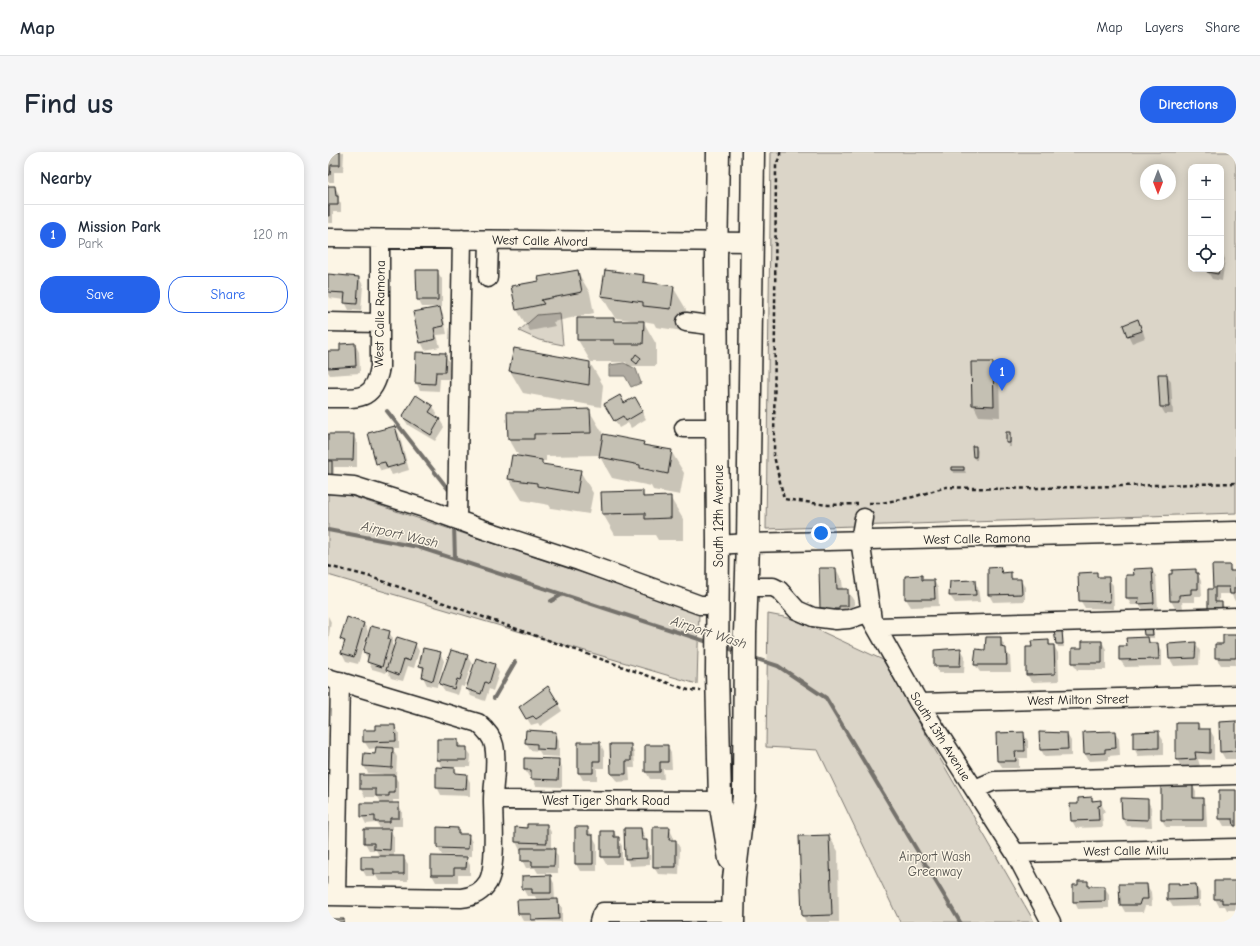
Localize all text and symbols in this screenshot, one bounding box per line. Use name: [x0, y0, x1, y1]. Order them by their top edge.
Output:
text: Map: [20, 17, 55, 39]
text: Map: [1096, 19, 1123, 36]
text: Layers: [1145, 19, 1183, 36]
text: Share: [1205, 19, 1240, 36]
button: Directions: [1140, 86, 1236, 123]
text: Find us: [24, 88, 113, 120]
north arrow: [1140, 164, 1176, 200]
map controls: [1188, 164, 1224, 272]
button: +: [1188, 164, 1224, 200]
text: Nearby: [40, 169, 91, 188]
button: −: [1188, 200, 1224, 236]
text: Mission Park: [78, 218, 161, 236]
text: 1: [50, 227, 56, 242]
text: 120 m: [253, 227, 288, 242]
street label: West Calle Alvord: [492, 232, 588, 249]
text: Park: [78, 236, 103, 251]
button: locate: [1188, 236, 1224, 272]
street label: West Calle Ramona: [371, 260, 388, 368]
button: Save: [40, 276, 160, 313]
button: Share: [168, 276, 288, 313]
pin: 1: [989, 358, 1015, 391]
street label: South 12th Avenue: [711, 464, 726, 567]
water label: Airport Wash: [359, 517, 440, 552]
your location: [811, 523, 831, 543]
street label: West Calle Ramona: [923, 530, 1031, 547]
water label: Airport Wash: [668, 612, 749, 653]
street label: South 13th Avenue: [907, 689, 974, 784]
street label: West Milton Street: [1027, 691, 1130, 708]
street label: West Tiger Shark Road: [542, 793, 670, 808]
street label: West Calle Milu: [1083, 842, 1169, 859]
park label: Airport Wash Greenway: [899, 849, 971, 879]

